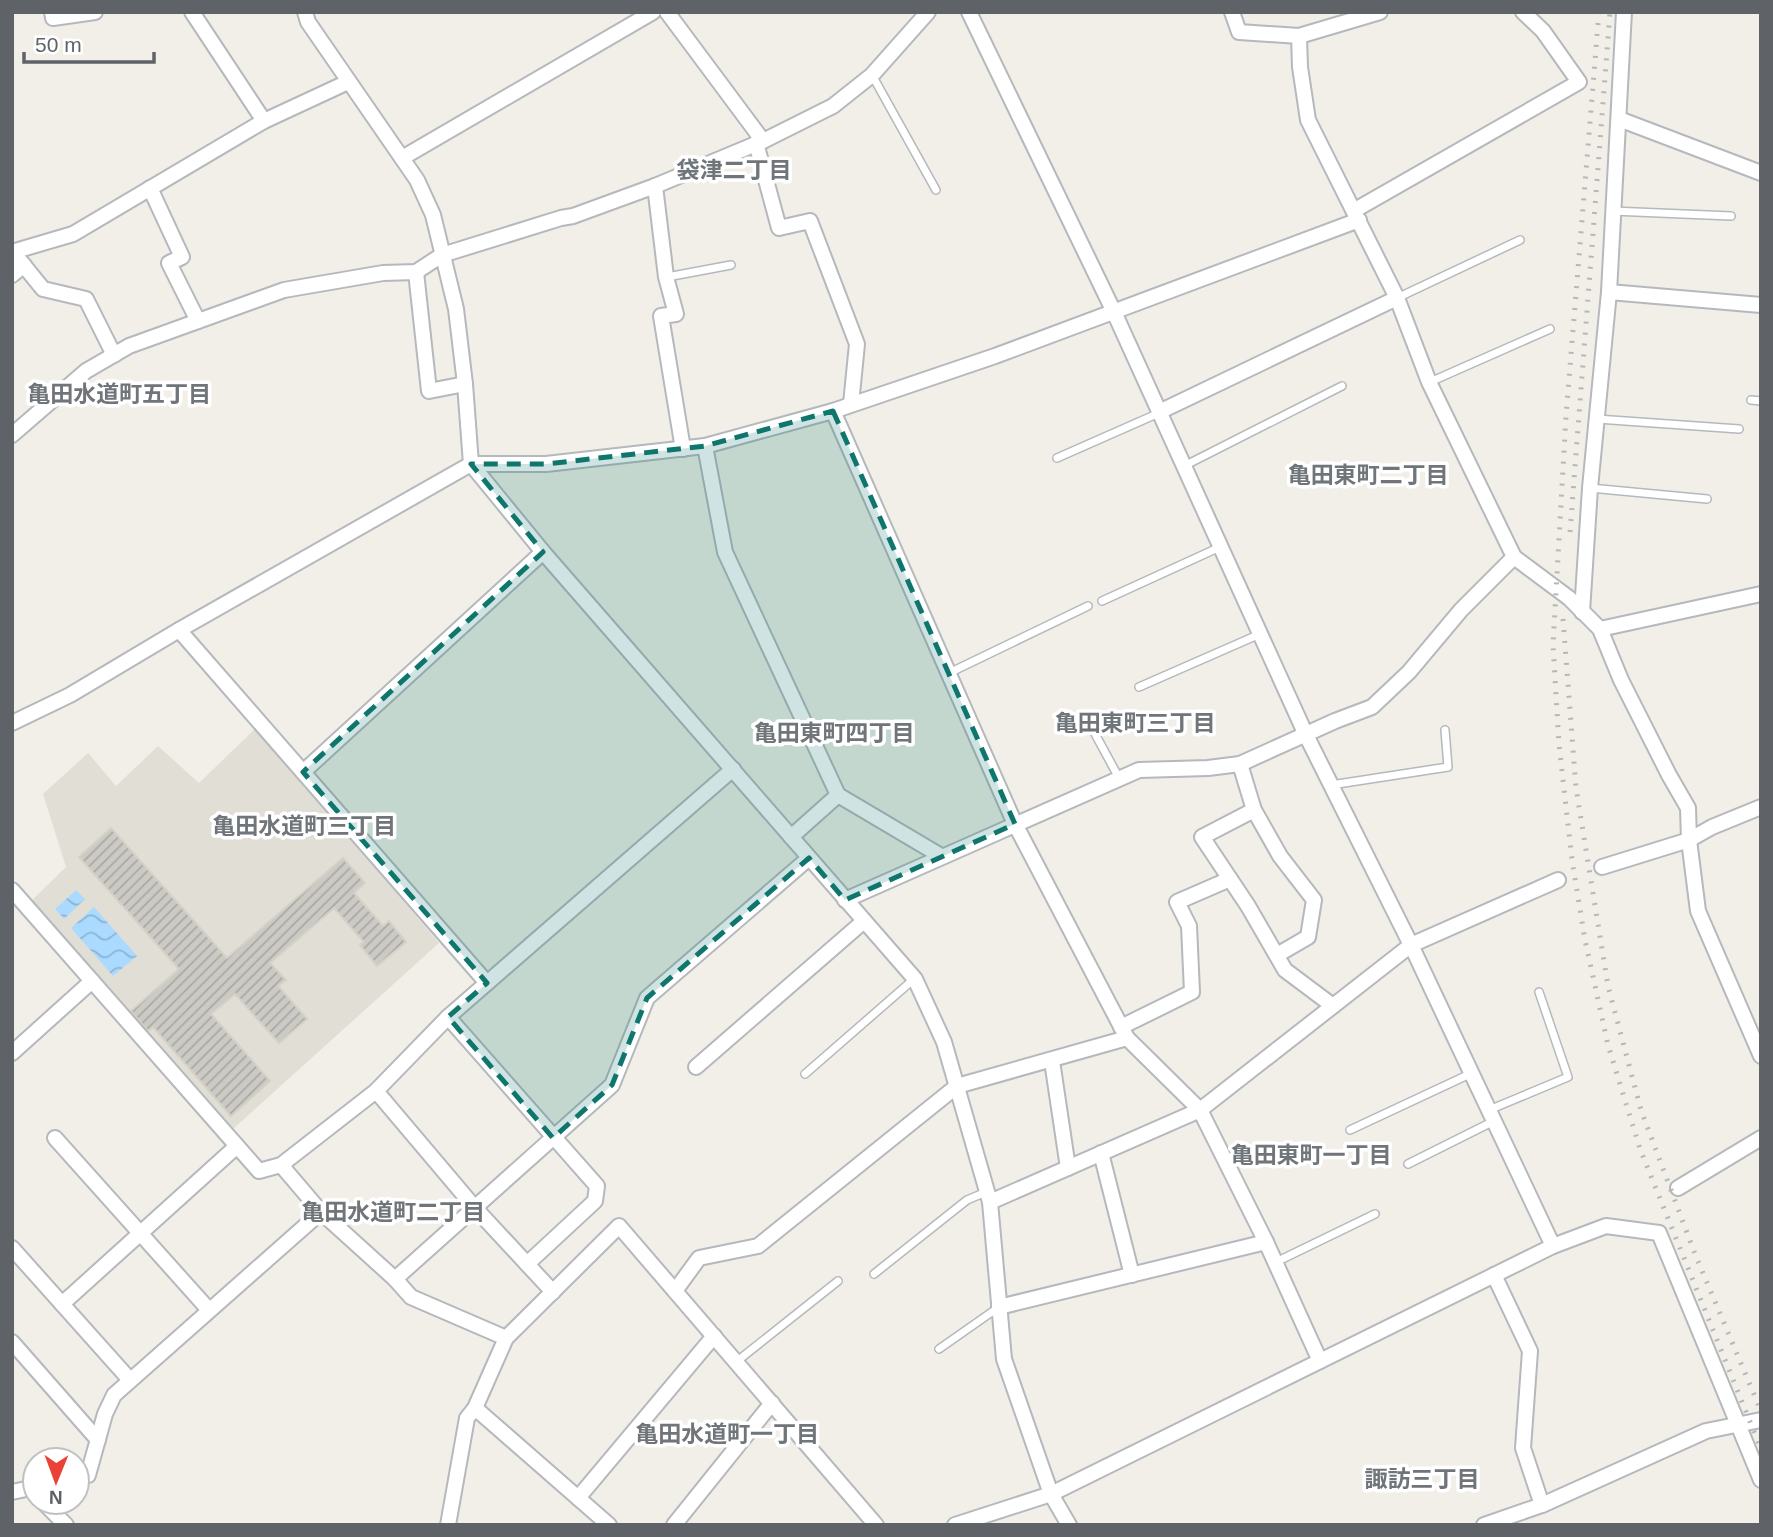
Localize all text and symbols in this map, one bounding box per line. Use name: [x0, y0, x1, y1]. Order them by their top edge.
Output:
scale bar: [24, 21, 154, 65]
text: 50 m: [35, 33, 82, 56]
district label: 袋津二丁目: [677, 157, 792, 183]
district label: 亀田水道町五丁目: [27, 381, 211, 407]
district label: 亀田東町二丁目: [1288, 462, 1449, 488]
district label: 亀田東町三丁目: [1055, 710, 1216, 736]
district label: 亀田東町四丁目: [754, 720, 915, 746]
district label: 亀田水道町三丁目: [212, 813, 396, 839]
district label: 亀田東町一丁目: [1231, 1142, 1392, 1168]
district label: 亀田水道町二丁目: [301, 1199, 485, 1225]
district label: 亀田水道町一丁目: [635, 1421, 819, 1447]
north arrow: [21, 1446, 91, 1516]
district label: 諏訪三丁目: [1365, 1466, 1480, 1492]
text: N: [49, 1487, 63, 1508]

